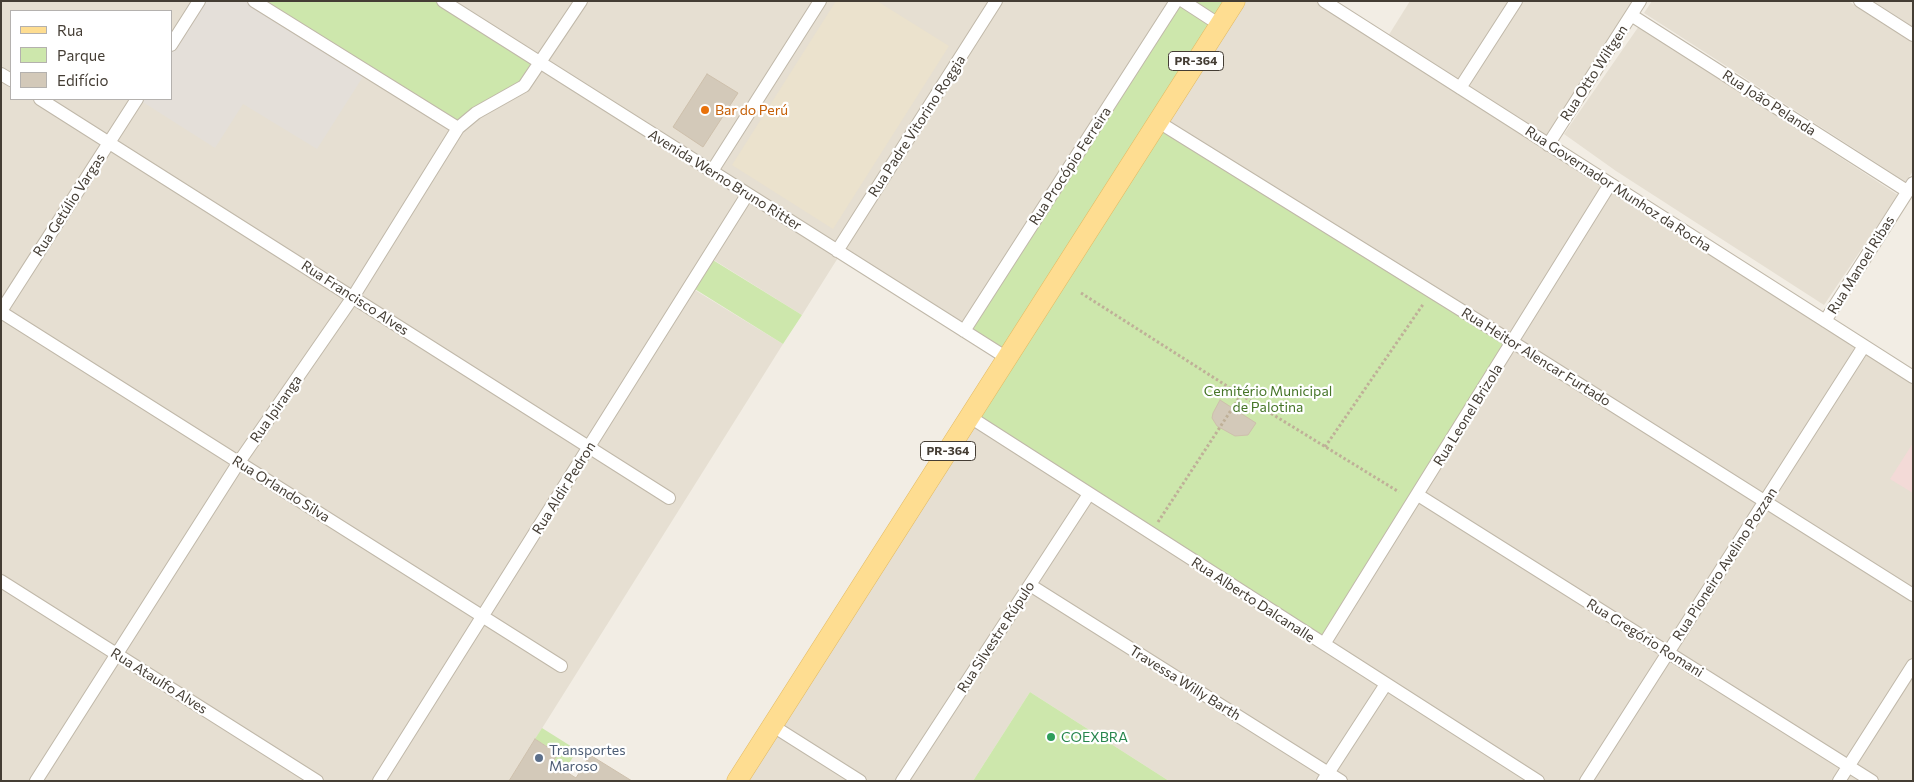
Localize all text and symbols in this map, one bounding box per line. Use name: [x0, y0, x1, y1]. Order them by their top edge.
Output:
legend: [10, 10, 172, 100]
text: Rua: [57, 21, 83, 39]
street label: Rua Otto Wiltgen: [1557, 22, 1631, 124]
text: Parque: [57, 46, 105, 64]
road number: PR-364: [1168, 51, 1224, 70]
street label: Rua Padre Vitorino Roggia: [865, 52, 969, 200]
street label: Rua João Pelanda: [1719, 67, 1819, 139]
text: Edifício: [57, 71, 108, 89]
place label: Bar do Perú: [715, 102, 788, 118]
marker: Bar do Perú: [699, 104, 711, 116]
street label: Rua Procópio Ferreira: [1025, 104, 1115, 228]
street label: Rua Governador Munhoz da Rocha: [1522, 122, 1714, 256]
street label: Avenida Werno Bruno Ritter: [645, 126, 805, 234]
street label: Rua Getúlio Vargas: [29, 150, 109, 260]
street label: Rua Manoel Ribas: [1824, 213, 1898, 317]
street label: Rua Francisco Alves: [298, 257, 412, 339]
street label: Rua Heitor Alencar Furtado: [1458, 304, 1614, 410]
street label: Rua Leonel Brizola: [1430, 361, 1506, 469]
street label: Rua Ipiranga: [247, 372, 305, 446]
park label: Cemitério Municipal de Palotina: [1204, 383, 1332, 416]
street label: Rua Aldir Pedron: [529, 439, 599, 537]
road number: PR-364: [920, 442, 976, 461]
street label: Rua Orlando Silva: [229, 452, 333, 526]
street label: Rua Pioneiro Avelino Pozzan: [1669, 484, 1781, 644]
street label: Rua Alberto Dalcanalle: [1188, 554, 1318, 646]
street label: Rua Silvestre Rúpulo: [954, 578, 1038, 696]
street label: Rua Gregório Romani: [1583, 595, 1707, 681]
street label: Travessa Willy Barth: [1126, 642, 1244, 724]
street label: Rua Ataulfo Alves: [108, 645, 210, 717]
place label: COEXBRA: [1061, 729, 1128, 745]
marker: COEXBRA: [1045, 731, 1057, 743]
place label: Transportes Maroso: [549, 742, 626, 774]
marker: Transportes Maroso: [533, 752, 545, 764]

